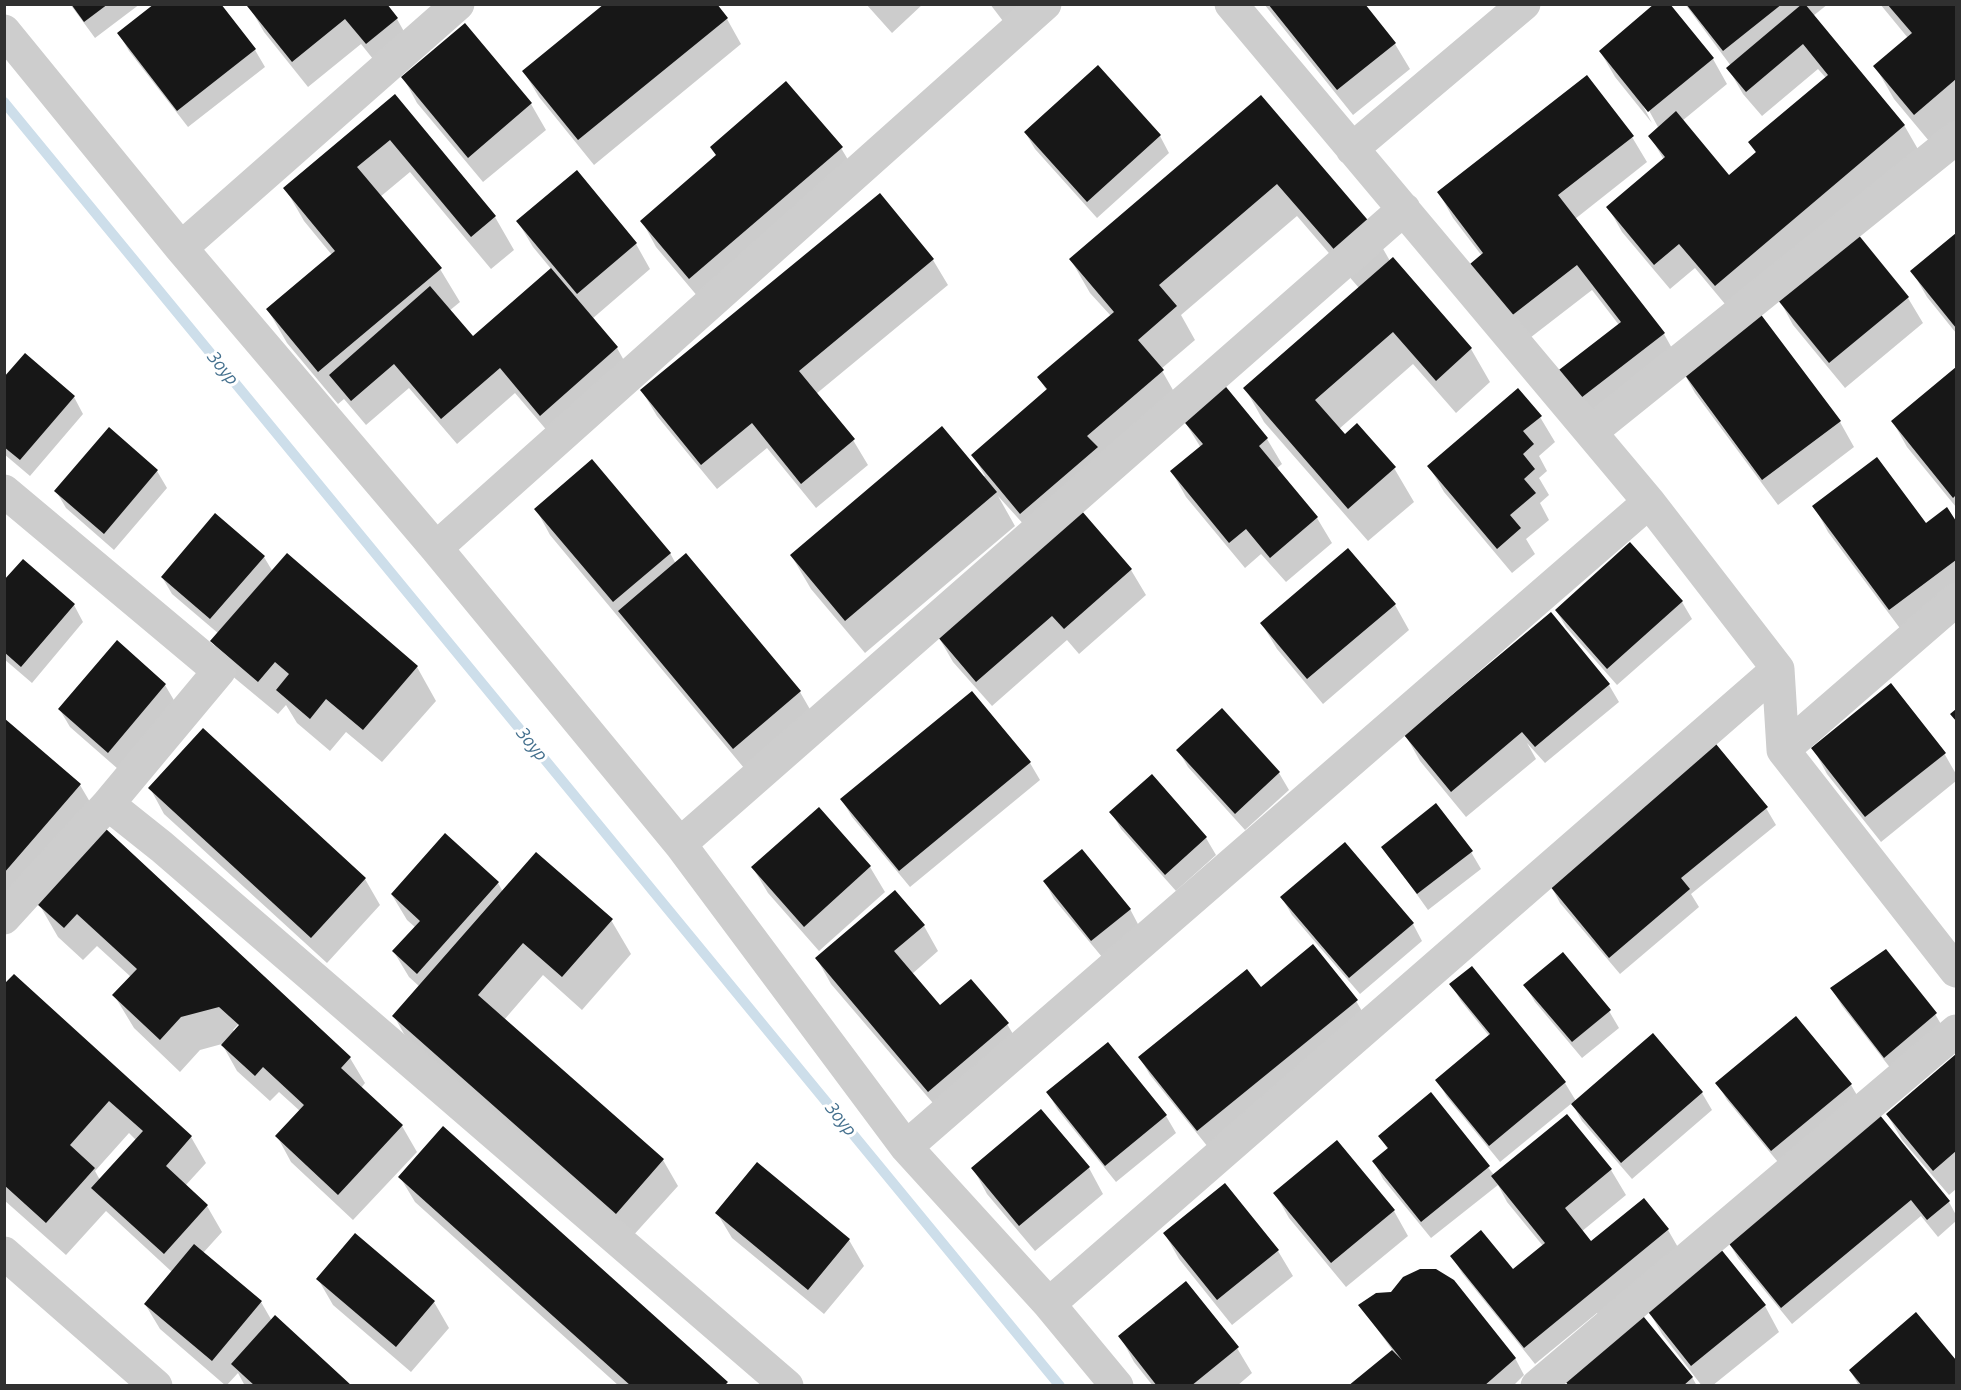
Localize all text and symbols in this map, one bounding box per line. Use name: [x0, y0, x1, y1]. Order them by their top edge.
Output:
water label: Зоур: [203, 347, 243, 389]
water label: Зоур: [512, 723, 552, 765]
water label: Зоур: [821, 1098, 861, 1140]

